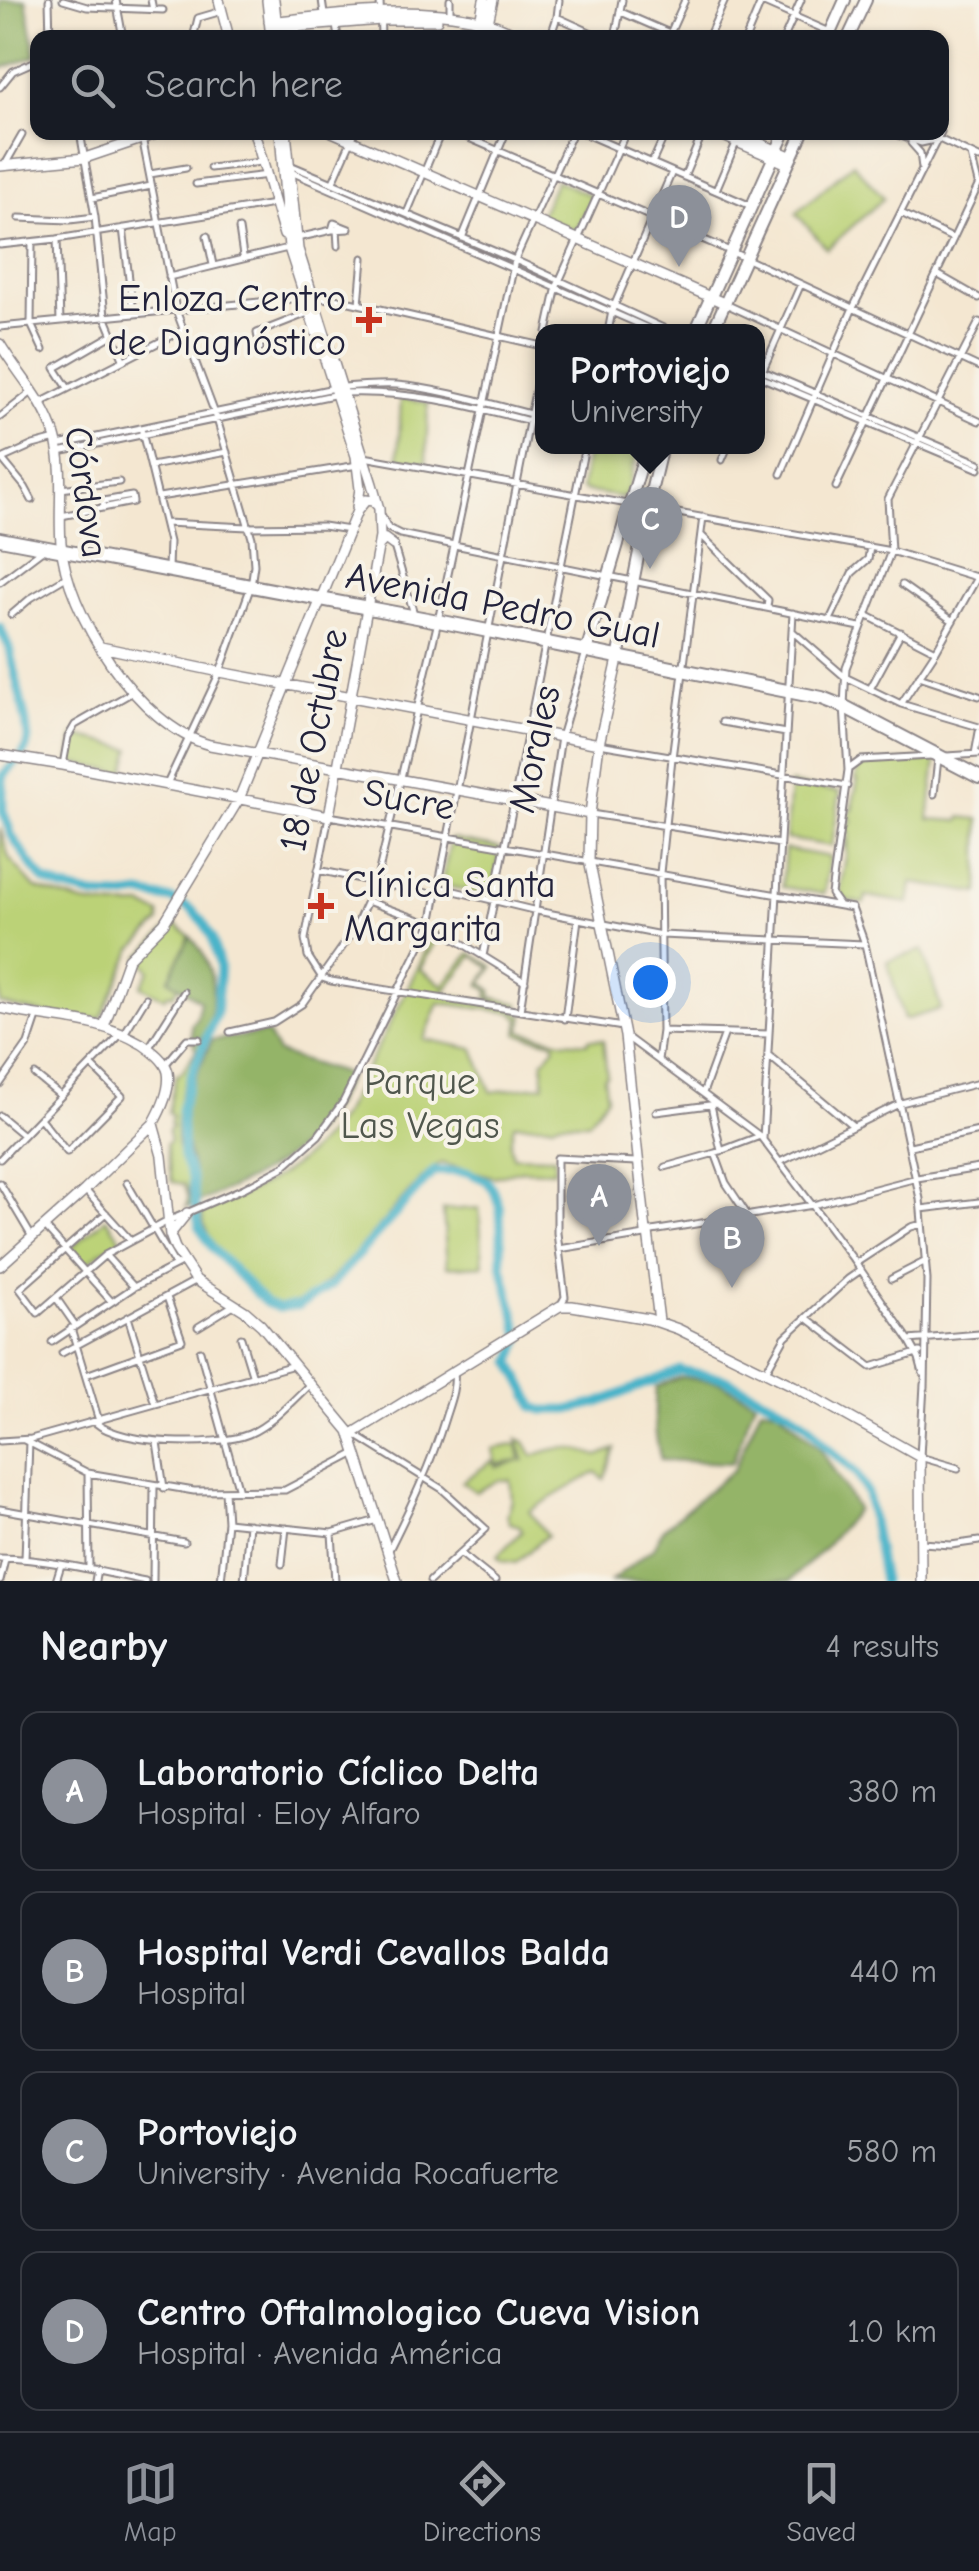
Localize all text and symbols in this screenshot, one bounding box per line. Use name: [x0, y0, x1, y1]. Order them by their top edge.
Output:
search box: [30, 30, 949, 140]
icon: search: [65, 58, 120, 113]
text: Search here: [145, 63, 343, 107]
pin: D: [646, 184, 712, 267]
place label: Enloza Centro de Diagnóstico: [107, 277, 346, 365]
marker: Enloza Centro de Diagnóstico: [356, 307, 382, 333]
popup: [535, 324, 765, 454]
text: Portoviejo: [570, 349, 730, 393]
text: University: [570, 393, 702, 430]
street label: Córdova: [55, 424, 117, 561]
pin: C: [618, 486, 682, 569]
street label: Avenida Pedro Gual: [342, 554, 664, 658]
street label: 18 de Octubre: [271, 625, 357, 855]
street label: Morales: [500, 681, 570, 817]
street label: Sucre: [360, 770, 458, 830]
place label: Clínica Santa Margarita: [344, 863, 556, 951]
marker: Clínica Santa Margarita: [308, 893, 334, 919]
your location: [625, 957, 676, 1008]
park label: Parque Las Vegas: [340, 1060, 500, 1148]
pin: A: [566, 1164, 632, 1246]
pin: B: [700, 1206, 764, 1288]
text: Nearby: [40, 1622, 167, 1671]
text: 4 results: [826, 1628, 939, 1665]
text: Laboratorio Cíclico Delta: [137, 1751, 539, 1795]
text: A: [66, 1773, 83, 1810]
text: 380 m: [848, 1773, 937, 1810]
text: Hospital · Eloy Alfaro: [137, 1795, 421, 1832]
text: Hospital Verdi Cevallos Balda: [137, 1931, 610, 1975]
text: B: [65, 1953, 84, 1990]
text: 440 m: [849, 1953, 937, 1990]
text: Hospital: [137, 1975, 246, 2012]
text: Portoviejo: [137, 2111, 298, 2155]
text: C: [65, 2133, 84, 2170]
text: 580 m: [847, 2133, 937, 2170]
text: University · Avenida Rocafuerte: [137, 2155, 559, 2192]
text: Centro Oftalmologico Cueva Vision: [137, 2291, 700, 2335]
text: D: [65, 2313, 84, 2350]
text: 1.0 km: [847, 2313, 937, 2350]
text: Hospital · Avenida América: [137, 2335, 503, 2372]
tab: Map: [123, 2456, 178, 2548]
tab: Directions: [423, 2456, 541, 2548]
tab: Saved: [786, 2456, 856, 2548]

